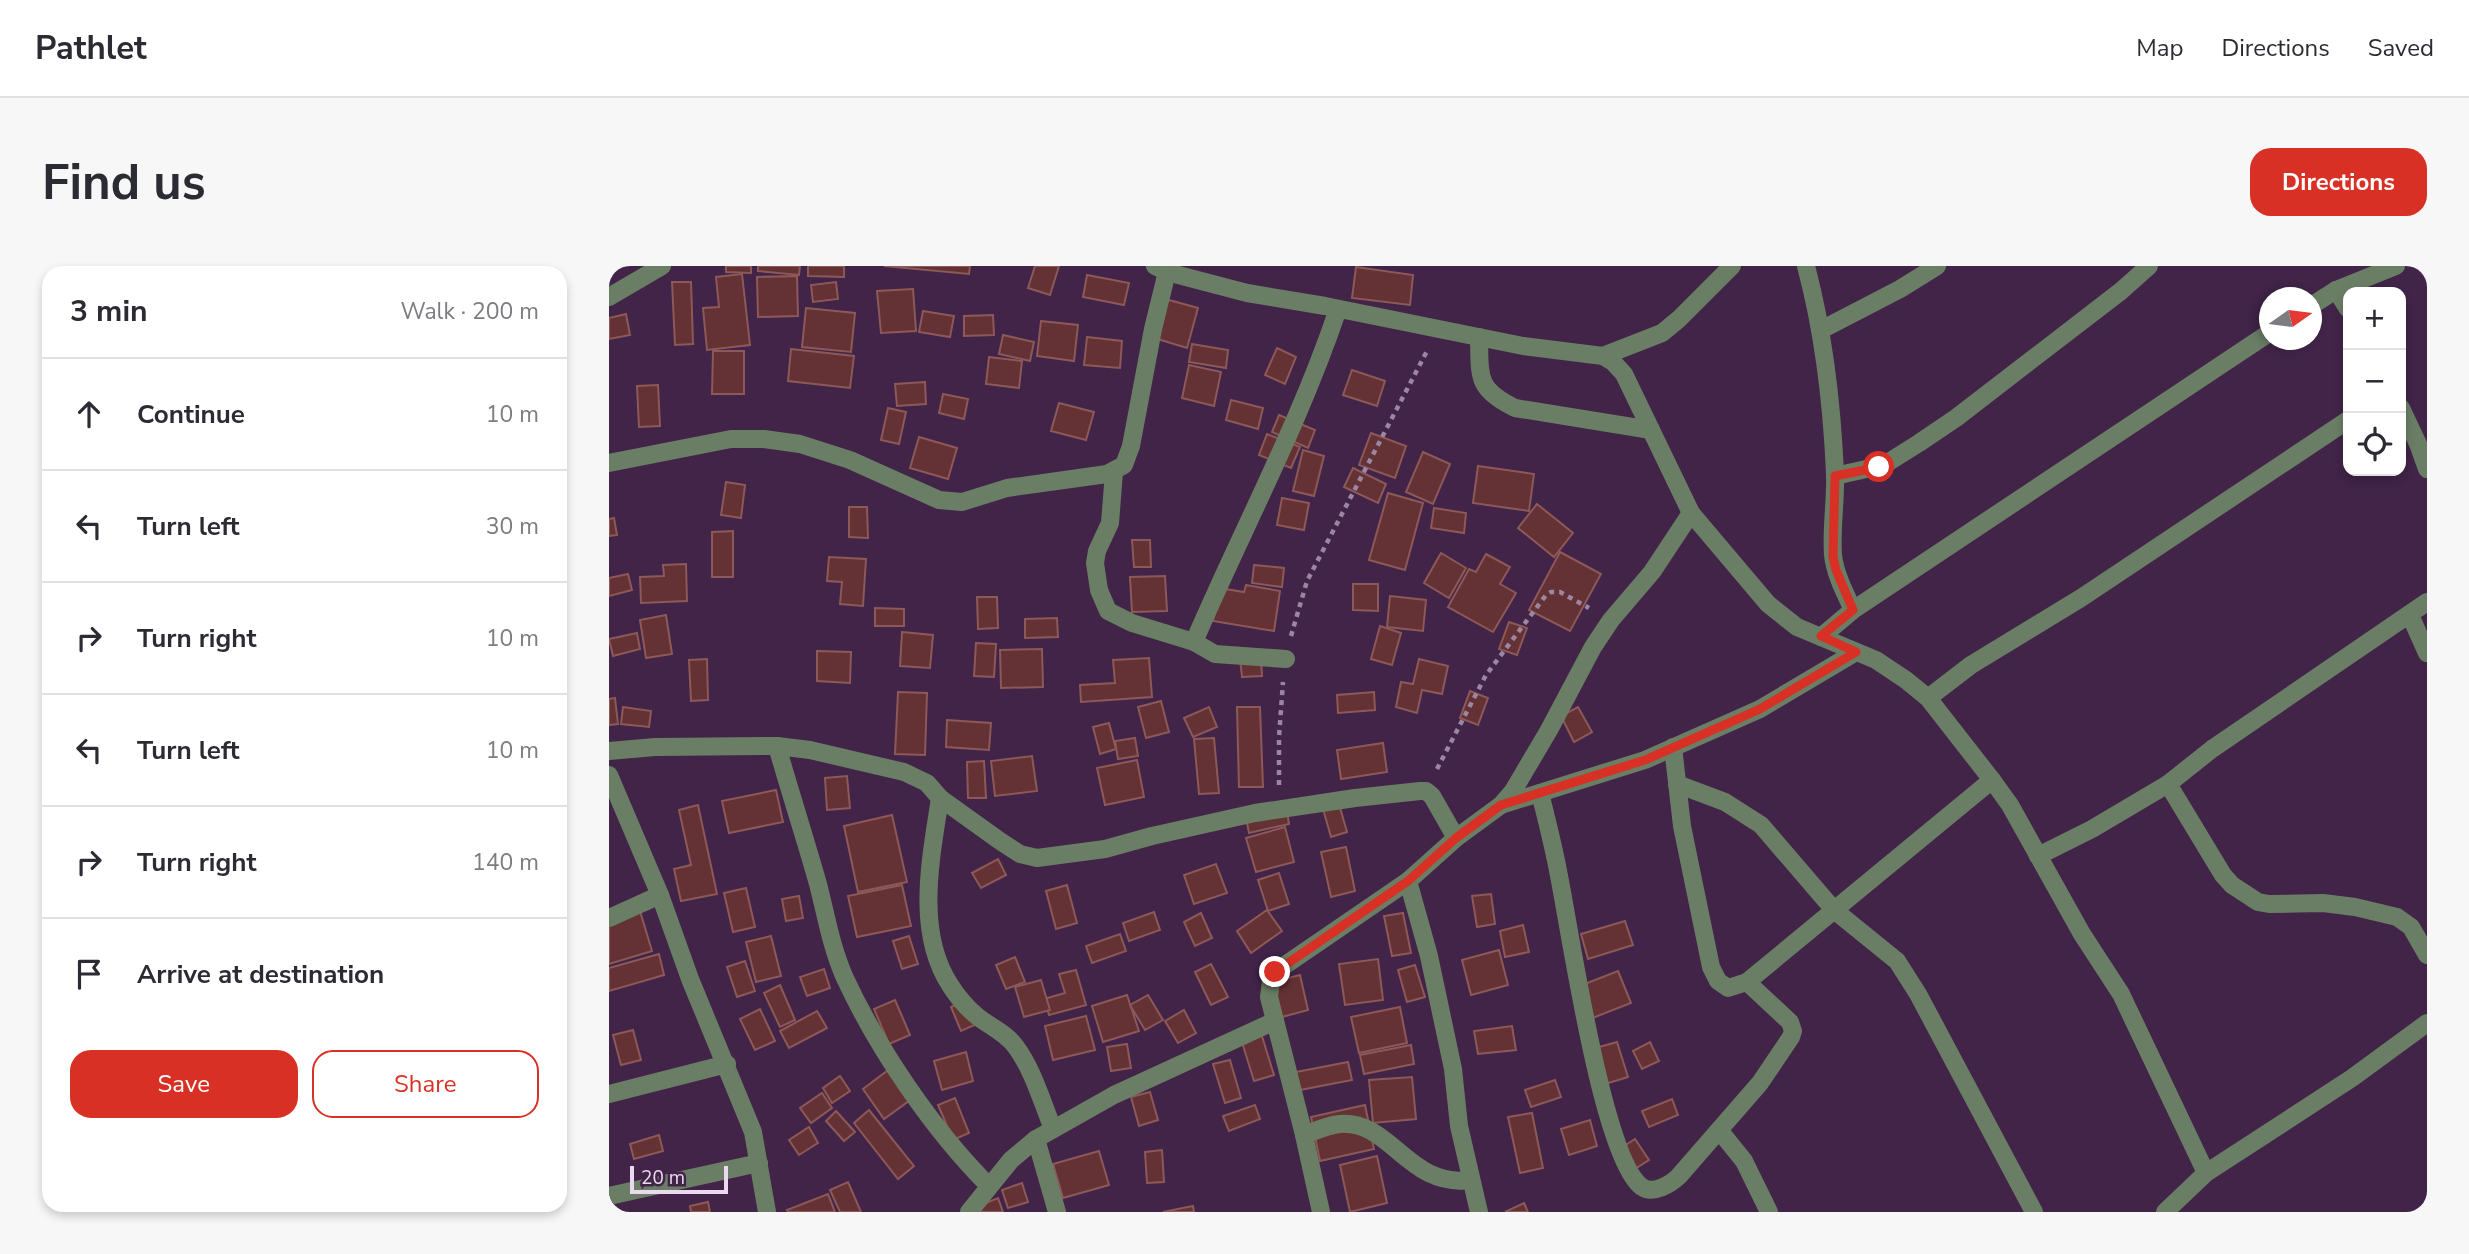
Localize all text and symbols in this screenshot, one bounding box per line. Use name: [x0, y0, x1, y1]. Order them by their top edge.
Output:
text: Pathlet: [35, 26, 147, 71]
text: Map: [2136, 32, 2183, 64]
text: Directions: [2221, 32, 2330, 64]
text: Saved: [2368, 32, 2434, 64]
button: Directions: [2250, 148, 2427, 216]
text: Find us: [42, 149, 206, 216]
north arrow: [2259, 287, 2322, 350]
map controls: [2343, 287, 2406, 476]
button: +: [2343, 287, 2406, 350]
text: 3 min: [70, 291, 148, 332]
text: Walk · 200 m: [400, 296, 539, 327]
button: −: [2343, 350, 2406, 413]
icon: ahead: [70, 395, 108, 433]
text: Continue: [137, 397, 245, 432]
text: 10 m: [486, 399, 539, 430]
button: locate: [2343, 413, 2406, 476]
route start: [1863, 451, 1894, 482]
icon: left: [70, 507, 108, 545]
text: Turn left: [137, 509, 240, 544]
text: 30 m: [486, 511, 539, 542]
icon: right: [70, 619, 108, 657]
text: Turn right: [137, 621, 256, 656]
text: 10 m: [486, 623, 539, 654]
icon: left: [70, 731, 108, 769]
text: Turn left: [137, 733, 240, 768]
text: 10 m: [486, 735, 539, 766]
icon: right: [70, 843, 108, 881]
text: Turn right: [137, 845, 256, 880]
text: 140 m: [472, 847, 539, 878]
icon: arrive: [70, 955, 108, 993]
route end: [1259, 956, 1290, 987]
text: Arrive at destination: [137, 957, 384, 992]
button: Save: [70, 1050, 298, 1118]
button: Share: [312, 1050, 539, 1118]
scale bar: [630, 1163, 728, 1195]
text: 20 m: [641, 1165, 685, 1191]

